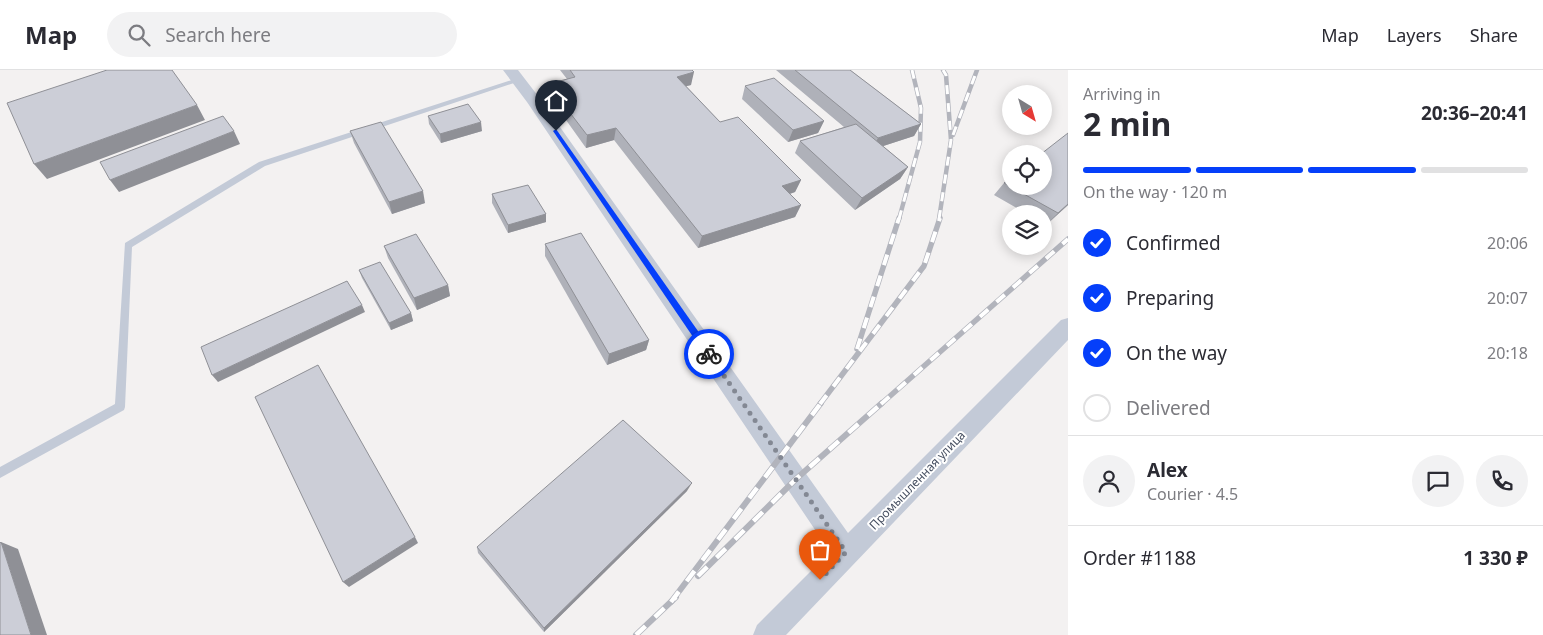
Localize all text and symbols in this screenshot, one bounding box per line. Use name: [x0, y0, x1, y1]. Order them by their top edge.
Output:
search box: [107, 12, 457, 57]
text: Map: [25, 18, 77, 51]
icon: search: [125, 21, 153, 49]
text: Search here: [165, 22, 271, 48]
text: Map: [1321, 23, 1359, 47]
text: Layers: [1387, 23, 1442, 47]
text: Share: [1470, 23, 1518, 47]
pin: [535, 80, 577, 131]
text: Arriving in: [1083, 83, 1161, 105]
north arrow: [1002, 85, 1052, 135]
map controls: [1002, 85, 1052, 255]
icon: home: [542, 87, 570, 115]
text: 20:36–20:41: [1421, 100, 1528, 126]
text: 2 min: [1083, 102, 1171, 145]
button: locate: [1002, 145, 1052, 195]
text: On the way · 120 m: [1083, 181, 1227, 203]
button: layers: [1002, 205, 1052, 255]
icon: check: [1083, 229, 1111, 257]
text: Confirmed: [1126, 230, 1221, 256]
text: 20:06: [1487, 232, 1528, 254]
icon: check: [1083, 284, 1111, 312]
text: Preparing: [1126, 285, 1214, 311]
text: 20:07: [1487, 287, 1528, 309]
courier: [684, 329, 734, 379]
icon: check: [1083, 339, 1111, 367]
icon: bike: [695, 340, 723, 368]
text: On the way: [1126, 340, 1227, 366]
text: 20:18: [1487, 342, 1528, 364]
text: Delivered: [1126, 395, 1211, 421]
street label: Промышленная улица: [865, 427, 969, 533]
button: person: [1083, 455, 1135, 507]
button: chat: [1412, 455, 1464, 507]
button: phone: [1476, 455, 1528, 507]
text: Alex: [1147, 457, 1188, 483]
text: Courier · 4.5: [1147, 483, 1238, 505]
pin: [799, 529, 841, 580]
icon: bag: [806, 536, 834, 564]
text: Order #1188: [1083, 545, 1196, 571]
text: 1 330 ₽: [1463, 545, 1528, 571]

